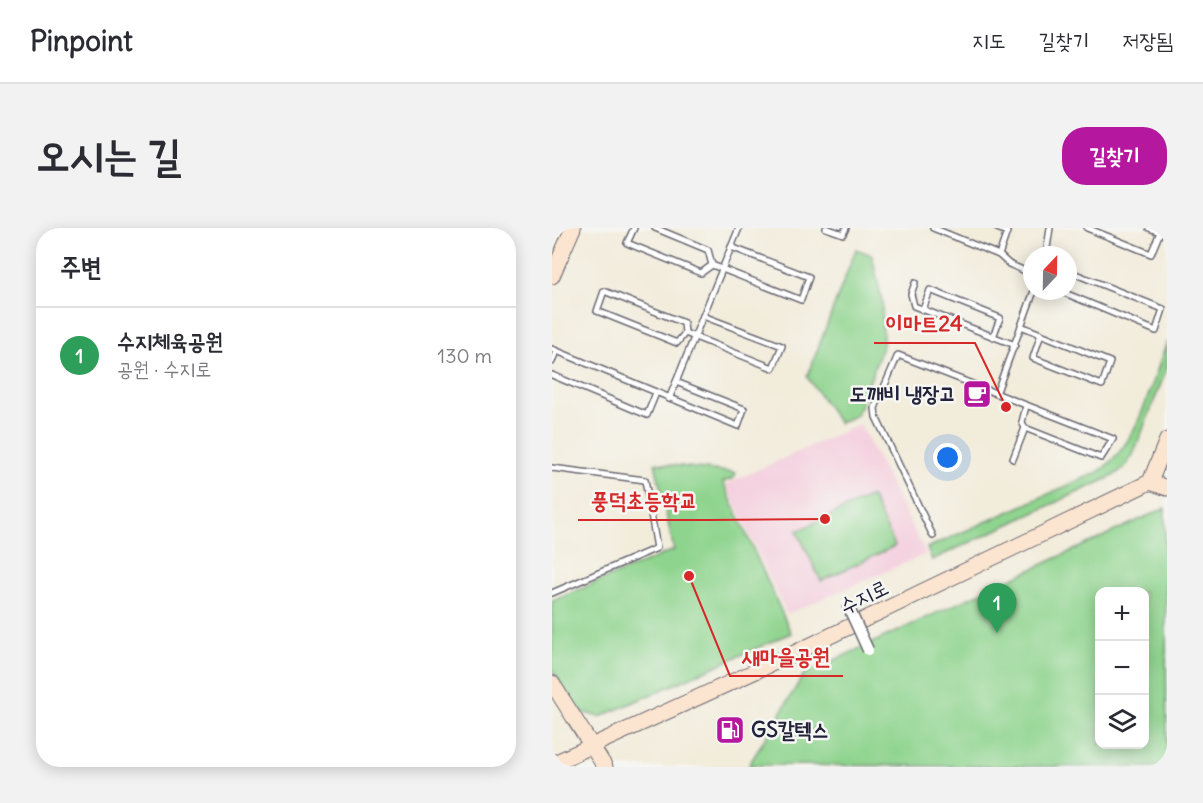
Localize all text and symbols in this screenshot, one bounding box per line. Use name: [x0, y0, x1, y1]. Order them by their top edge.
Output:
text: Pinpoint: [30, 23, 133, 59]
text: 지도: [972, 27, 1006, 54]
text: 길찾기: [1039, 27, 1089, 54]
text: 저장됨: [1122, 27, 1173, 54]
button: 길찾기: [1062, 127, 1167, 185]
text: 오시는 길: [36, 129, 181, 181]
north arrow: [1023, 246, 1077, 300]
text: 주변: [60, 250, 102, 283]
callout: 이마트24: [874, 303, 975, 343]
text: 이마트24: [885, 309, 963, 337]
text: 수지체육공원: [117, 327, 223, 355]
text: 1: [76, 343, 83, 368]
text: 130 m: [437, 343, 492, 368]
text: 공원 · 수지로: [117, 356, 211, 381]
cafe icon: 도깨비 냉장고: [961, 378, 993, 410]
place label: 도깨비 냉장고: [850, 380, 956, 407]
your location: [933, 443, 962, 472]
callout: 풍덕초등학교: [578, 480, 709, 520]
text: 풍덕초등학교: [591, 486, 697, 514]
street label: 수지로: [835, 573, 892, 620]
pin: 1: [978, 584, 1016, 633]
map controls: [1095, 587, 1149, 749]
button: +: [1095, 587, 1149, 641]
callout: 새마을공원: [730, 636, 843, 676]
button: −: [1095, 641, 1149, 695]
text: 새마을공원: [741, 642, 830, 670]
button: layers: [1095, 695, 1149, 749]
fuel station icon: GS칼텍스: [714, 714, 746, 746]
place label: GS칼텍스: [751, 716, 829, 743]

